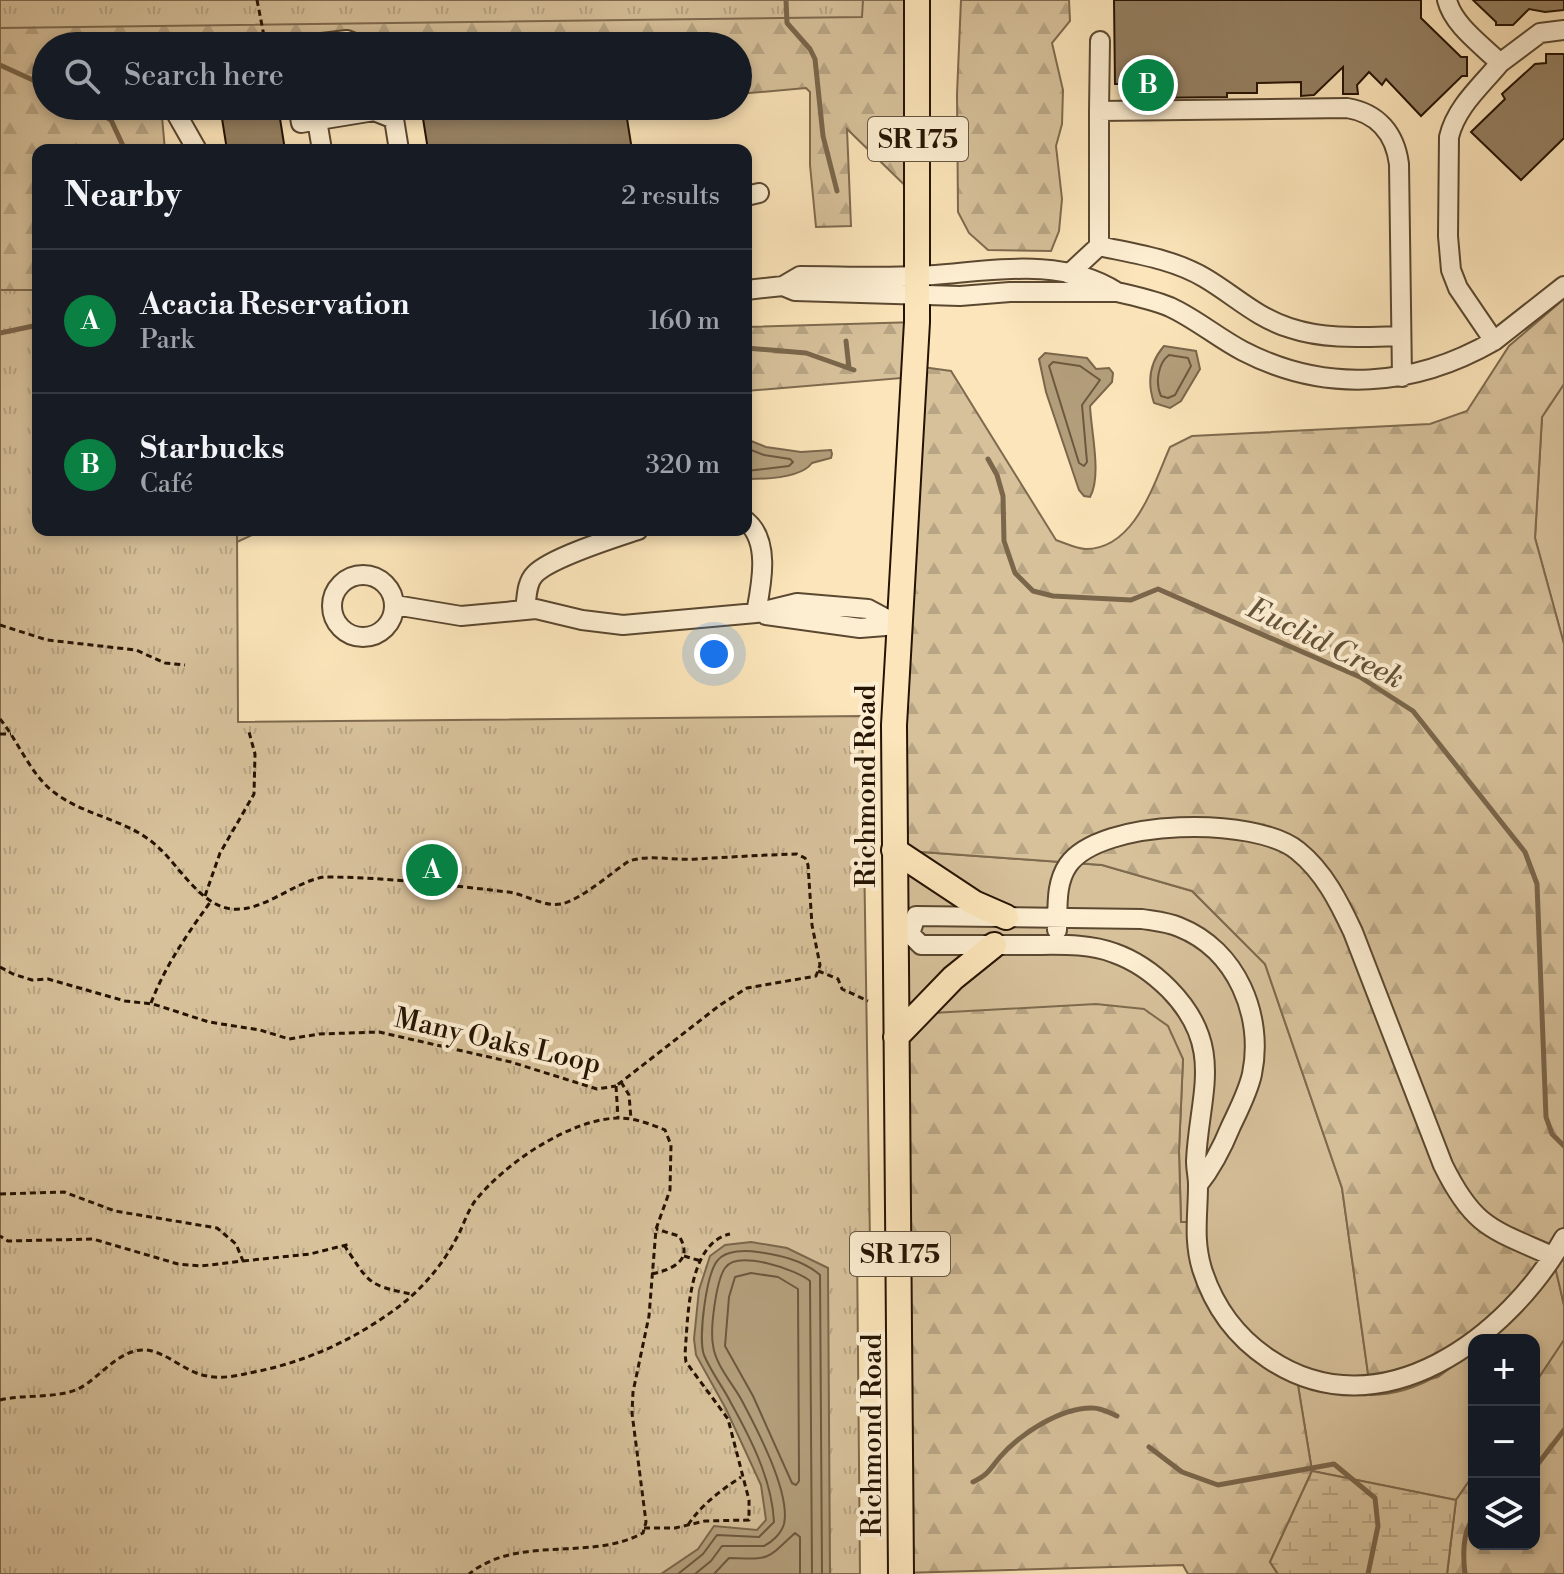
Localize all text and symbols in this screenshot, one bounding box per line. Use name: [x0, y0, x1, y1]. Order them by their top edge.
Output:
search box: [32, 32, 752, 120]
icon: search: [60, 54, 104, 98]
pin: B: [1122, 55, 1174, 115]
text: Search here: [124, 57, 284, 95]
road number: SR 175: [868, 117, 968, 161]
text: Nearby: [64, 175, 182, 217]
text: 2 results: [621, 180, 720, 212]
text: Acacia Reservation: [140, 286, 409, 324]
text: A: [81, 305, 99, 337]
text: 160 m: [649, 305, 720, 337]
text: Park: [140, 324, 194, 356]
text: Starbucks: [140, 430, 284, 468]
text: B: [80, 449, 100, 481]
text: 320 m: [645, 449, 720, 481]
text: Café: [140, 468, 193, 500]
water label: Euclid Creek: [1239, 589, 1410, 698]
your location: [694, 634, 734, 674]
street label: Richmond Road: [849, 685, 884, 887]
pin: A: [406, 840, 458, 900]
street label: Many Oaks Loop: [391, 1001, 604, 1082]
road number: SR 175: [850, 1232, 950, 1276]
street label: Richmond Road: [855, 1334, 890, 1536]
map controls: [1468, 1334, 1540, 1550]
button: +: [1468, 1334, 1540, 1406]
button: −: [1468, 1406, 1540, 1478]
button: layers: [1468, 1478, 1540, 1550]

